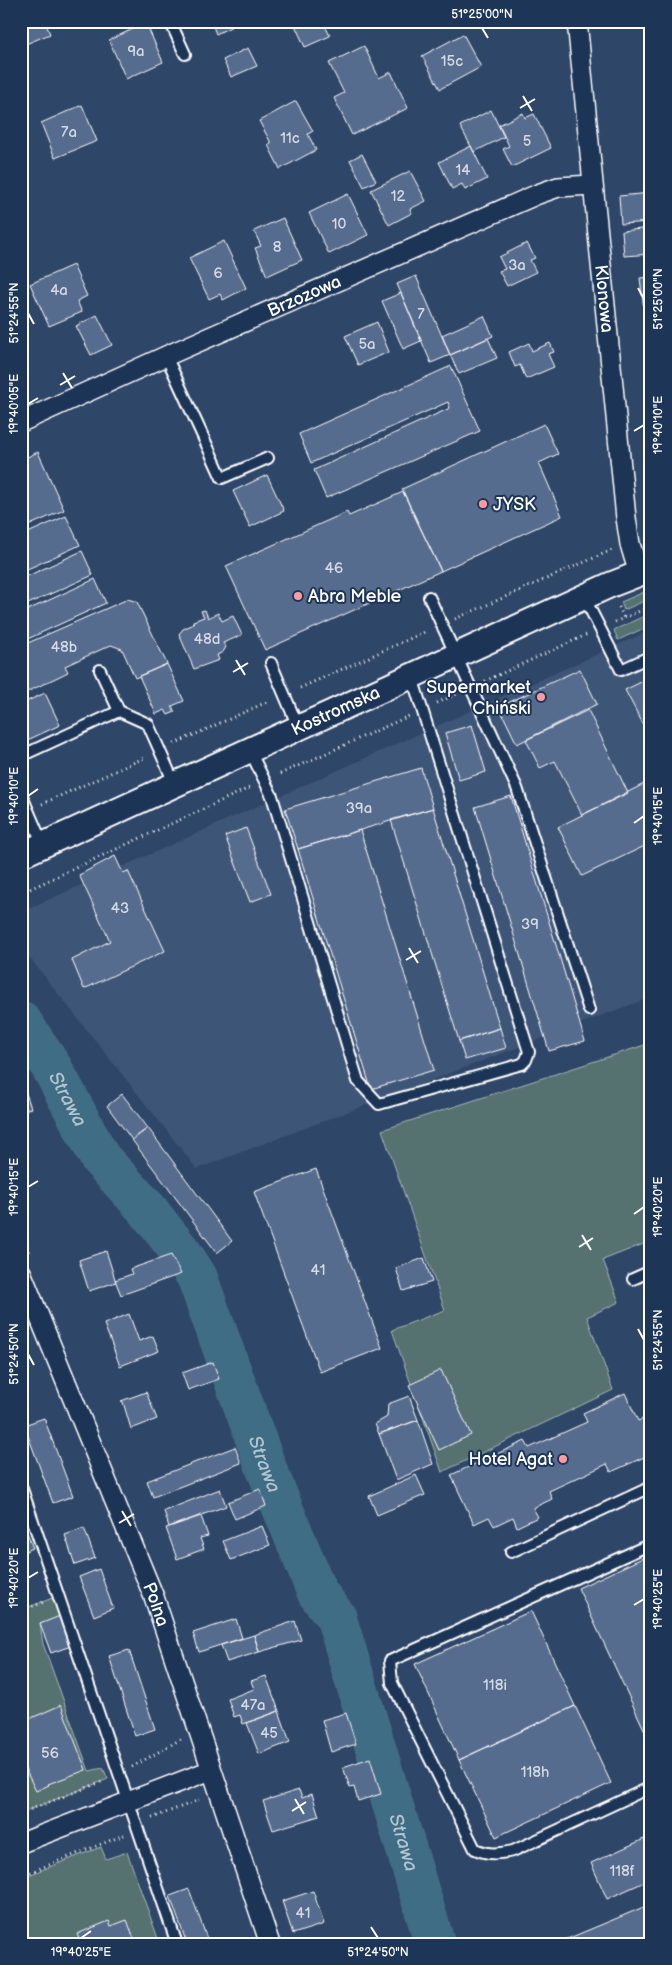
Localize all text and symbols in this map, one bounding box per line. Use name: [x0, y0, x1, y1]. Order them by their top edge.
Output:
text: 51°25'00"N: [451, 7, 513, 22]
house number: 9a: [127, 42, 145, 61]
house number: 15c: [441, 52, 463, 71]
house number: 7a: [61, 123, 77, 142]
house number: 11c: [280, 129, 300, 148]
house number: 5: [523, 132, 531, 151]
house number: 14: [456, 161, 470, 180]
house number: 12: [391, 187, 405, 206]
house number: 10: [332, 215, 346, 234]
house number: 8: [273, 238, 282, 257]
house number: 3a: [508, 256, 526, 275]
house number: 6: [213, 264, 223, 283]
street label: Klonowa: [590, 264, 618, 334]
text: 51°25'00"N: [651, 268, 666, 330]
street label: Brzozowa: [264, 271, 344, 322]
house number: 4a: [50, 281, 68, 300]
text: 51°24'55"N: [7, 282, 22, 344]
house number: 7: [417, 305, 425, 324]
house number: 5a: [358, 335, 376, 354]
text: 19°40'05"E: [7, 374, 22, 434]
text: 19°40'10"E: [651, 396, 666, 454]
place label: JYSK: [493, 494, 536, 515]
marker: JYSK: [477, 498, 489, 510]
house number: 46: [325, 559, 343, 578]
place label: Abra Meble: [308, 586, 402, 607]
marker: Abra Meble: [292, 590, 304, 602]
house number: 48d: [194, 630, 220, 649]
house number: 48b: [51, 638, 78, 657]
place label: Supermarket Chiński: [426, 677, 531, 719]
street label: Kostromska: [288, 682, 383, 741]
marker: Supermarket Chiński: [535, 691, 547, 703]
text: 19°40'10"E: [7, 767, 22, 825]
text: 19°40'15"E: [651, 787, 666, 845]
house number: 39a: [346, 799, 372, 818]
house number: 43: [111, 899, 129, 918]
house number: 39: [521, 915, 539, 934]
water label: Strawa: [43, 1068, 91, 1131]
text: 19°40'15"E: [7, 1158, 22, 1216]
text: 19°40'20"E: [651, 1177, 666, 1237]
house number: 41: [311, 1261, 325, 1280]
text: 51°24'55"N: [651, 1309, 666, 1371]
text: 51°24'50"N: [7, 1323, 22, 1385]
water label: Strawa: [243, 1433, 285, 1496]
place label: Hotel Agat: [469, 1449, 553, 1470]
marker: Hotel Agat: [557, 1453, 569, 1465]
text: 19°40'20"E: [7, 1548, 22, 1608]
text: 19°40'25"E: [651, 1569, 666, 1629]
street label: Polna: [138, 1580, 173, 1629]
house number: 118i: [483, 1676, 507, 1695]
house number: 47a: [240, 1696, 266, 1715]
house number: 45: [260, 1724, 278, 1743]
house number: 56: [41, 1744, 59, 1763]
house number: 118h: [521, 1763, 549, 1782]
water label: Strawa: [383, 1811, 422, 1874]
house number: 118f: [610, 1862, 635, 1881]
house number: 41: [296, 1904, 310, 1923]
text: 19°40'25"E: [51, 1945, 111, 1960]
text: 51°24'50"N: [347, 1945, 409, 1960]

